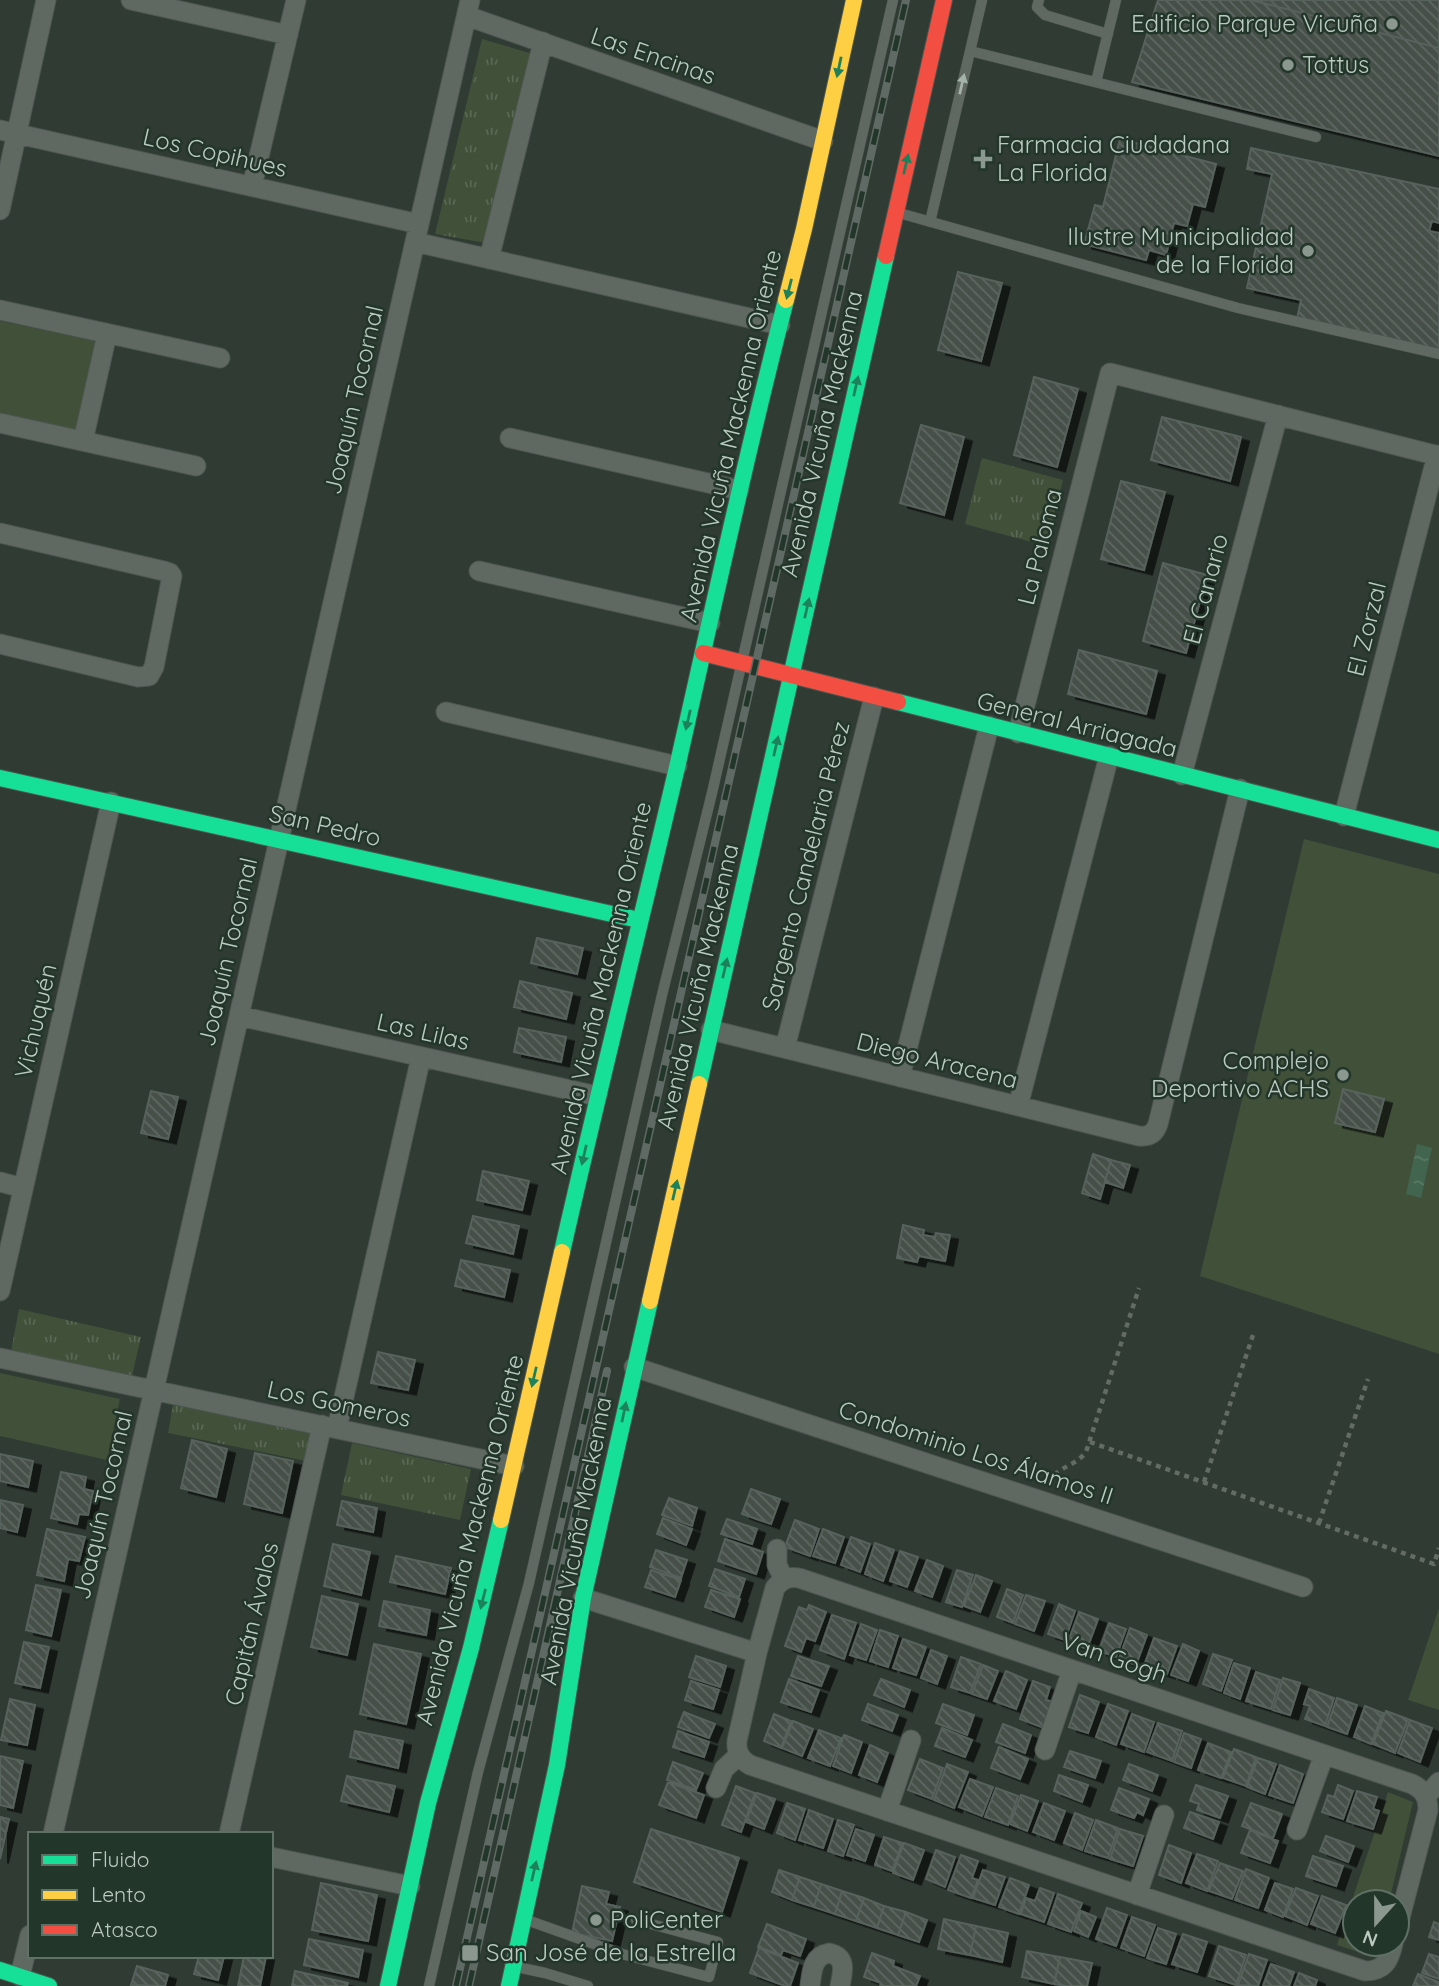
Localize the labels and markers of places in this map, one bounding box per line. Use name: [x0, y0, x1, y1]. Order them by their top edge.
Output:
place label: Edificio Parque Vicuña: [1131, 8, 1378, 38]
marker: Edificio Parque Vicuña: [1384, 16, 1400, 32]
place label: Tottus: [1302, 49, 1369, 79]
marker: Tottus: [1280, 57, 1296, 73]
place label: Farmacia Ciudadana La Florida: [997, 129, 1230, 187]
marker: Farmacia Ciudadana La Florida: [975, 151, 991, 167]
place label: Ilustre Municipalidad de la Florida: [1067, 221, 1294, 279]
marker: Ilustre Municipalidad de la Florida: [1300, 243, 1316, 259]
place label: Complejo Deportivo ACHS: [1151, 1045, 1329, 1103]
marker: Complejo Deportivo ACHS: [1335, 1067, 1351, 1083]
place label: PoliCenter: [610, 1904, 723, 1934]
marker: PoliCenter: [588, 1912, 604, 1928]
place label: San José de la Estrella: [486, 1937, 736, 1967]
marker: San José de la Estrella: [460, 1943, 480, 1963]

